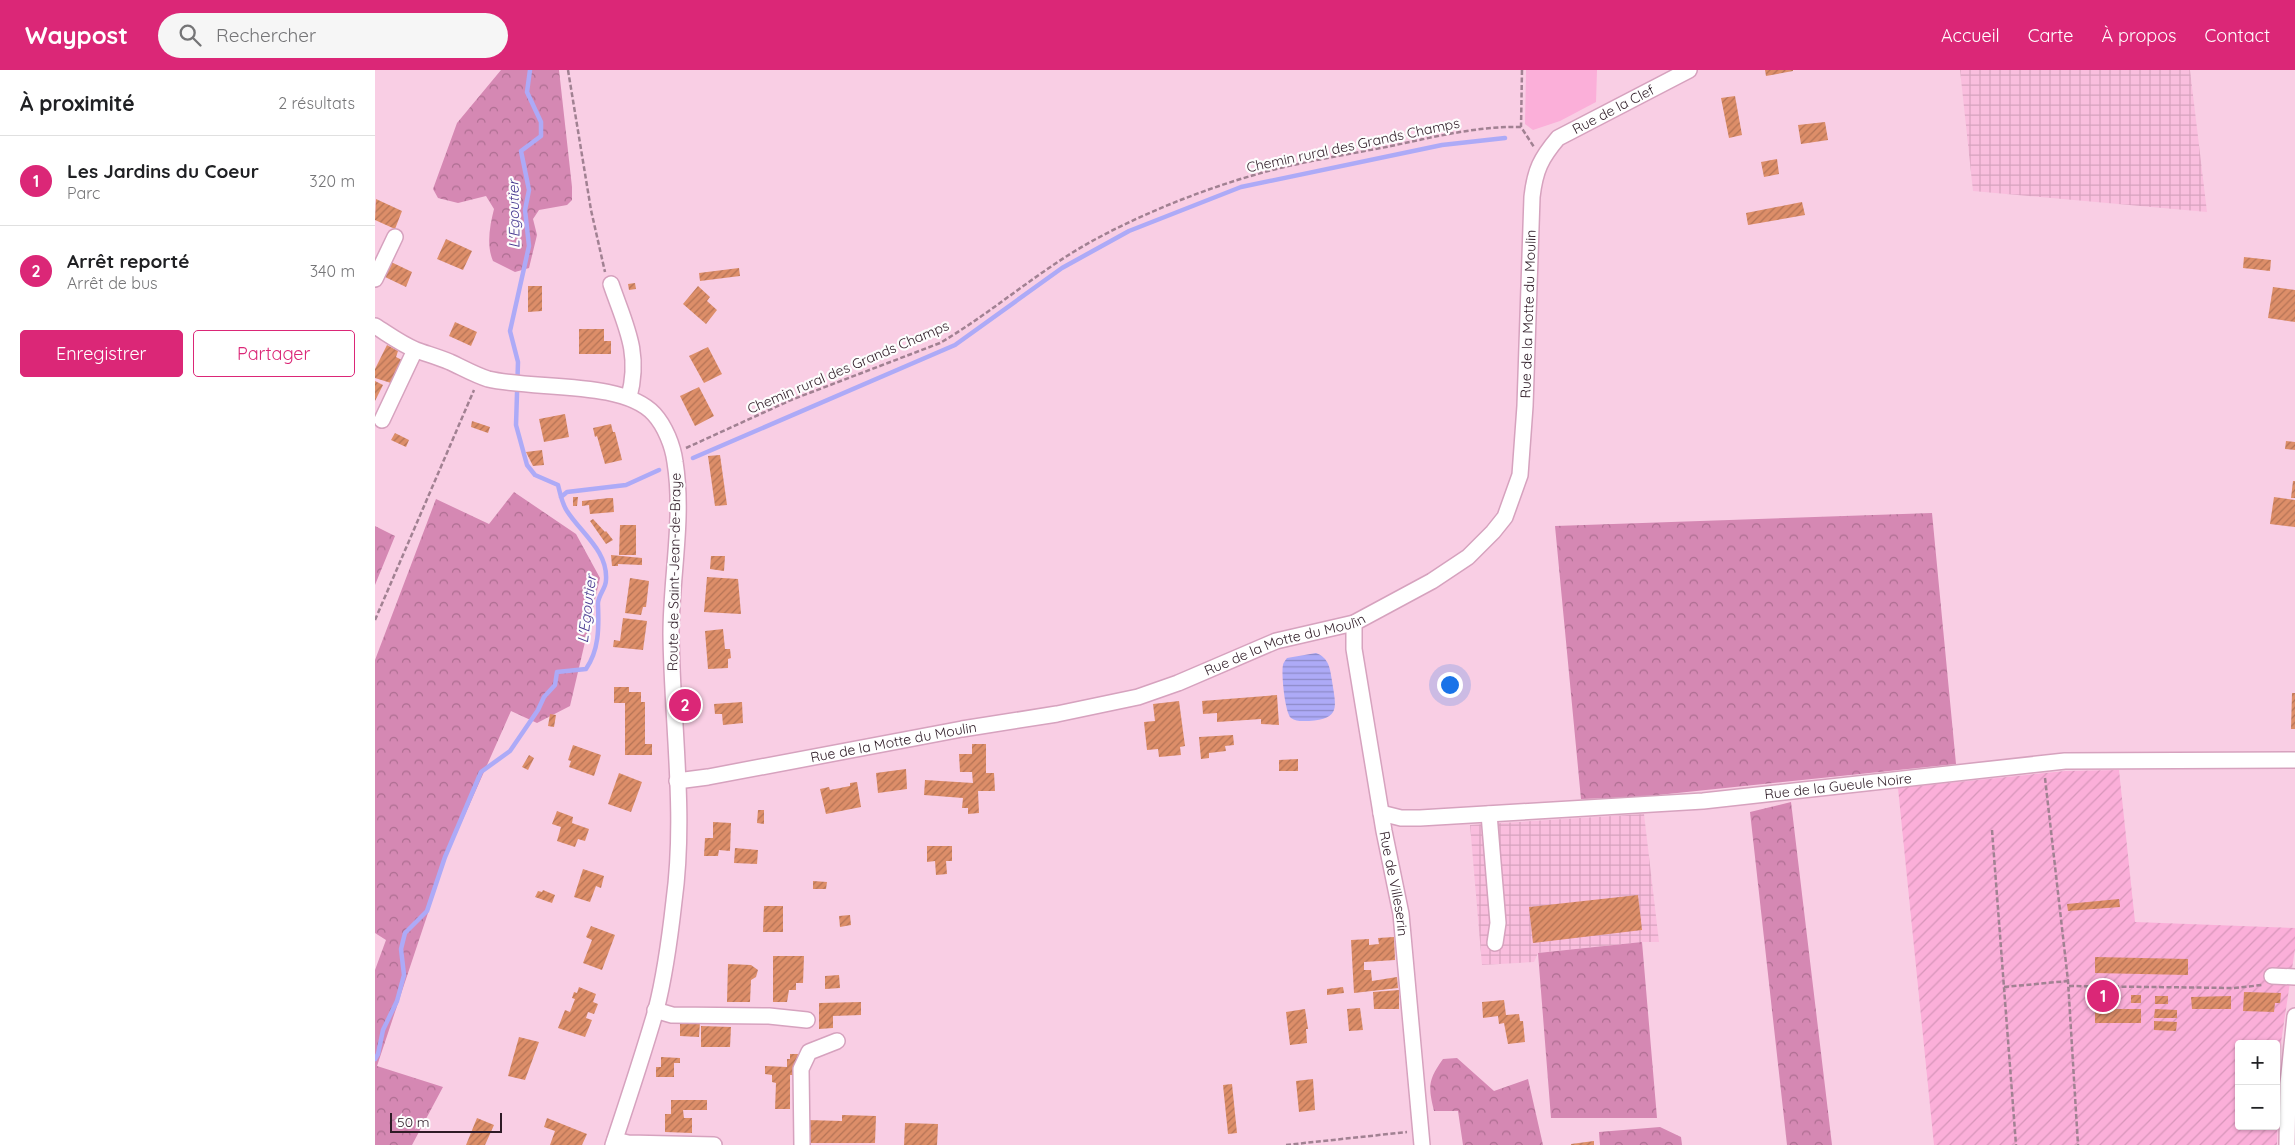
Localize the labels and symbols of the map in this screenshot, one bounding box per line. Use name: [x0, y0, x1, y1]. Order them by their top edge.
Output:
street label: Rue de la Clef: [1569, 81, 1657, 138]
street label: Chemin rural des Grands Champs: [1245, 114, 1461, 176]
water label: L'Egoutier: [503, 177, 524, 248]
street label: Rue de la Motte du Moulin: [1516, 229, 1540, 399]
street label: Chemin rural des Grands Champs: [744, 316, 952, 418]
street label: Route de Saint-Jean-de-Braye: [663, 473, 685, 671]
water label: L'Egoutier: [573, 572, 600, 644]
street label: Rue de la Motte du Moulin: [1202, 610, 1369, 680]
your location: [1437, 672, 1463, 698]
pin: 2: [669, 686, 701, 724]
street label: Rue de la Motte du Moulin: [809, 718, 978, 766]
street label: Rue de la Gueule Noire: [1764, 769, 1913, 803]
street label: Rue de Villeserin: [1375, 829, 1412, 937]
pin: 1: [2087, 977, 2119, 1015]
scale bar: [390, 1110, 503, 1133]

